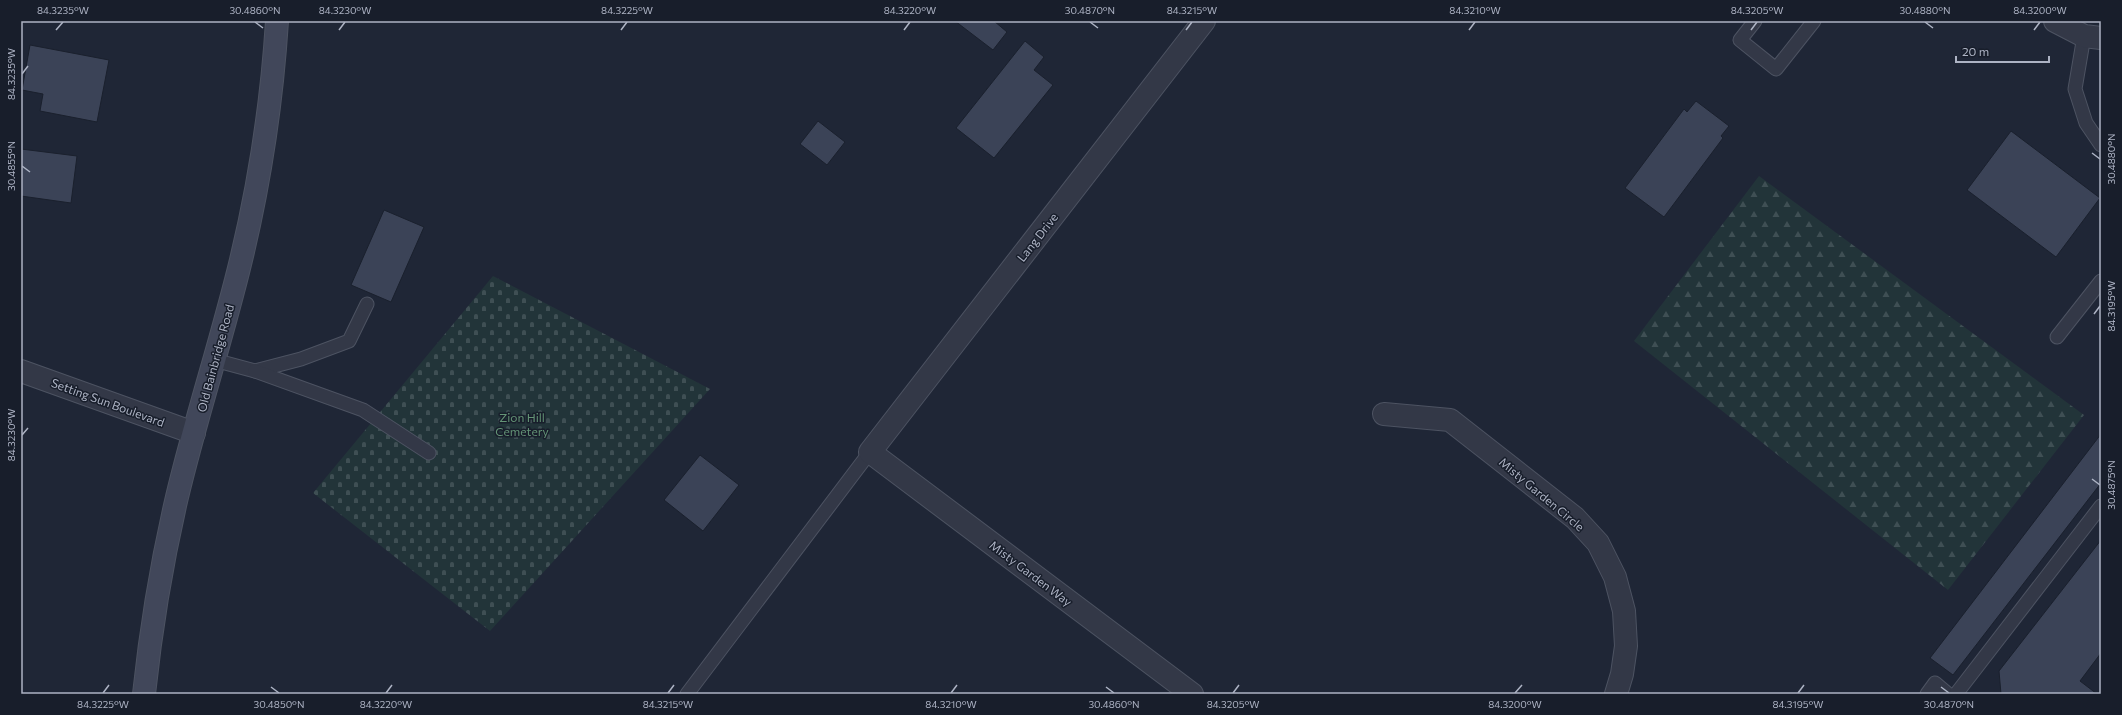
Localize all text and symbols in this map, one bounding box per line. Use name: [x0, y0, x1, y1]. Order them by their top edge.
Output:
text: 84.3235°W: [37, 4, 89, 16]
text: 30.4860°N: [229, 4, 281, 16]
text: 84.3230°W: [319, 4, 371, 16]
text: 84.3225°W: [601, 4, 653, 16]
text: 84.3220°W: [884, 4, 936, 16]
text: 30.4870°N: [1065, 4, 1115, 16]
text: 84.3215°W: [1167, 4, 1217, 16]
text: 84.3210°W: [1449, 4, 1501, 16]
text: 84.3205°W: [1731, 4, 1783, 16]
text: 30.4880°N: [1899, 4, 1951, 16]
text: 84.3200°W: [2013, 4, 2067, 16]
scale bar: [1956, 38, 2049, 64]
text: 20 m: [1962, 44, 1989, 58]
text: 84.3235°W: [5, 48, 17, 100]
text: 30.4880°N: [2105, 133, 2117, 185]
text: 30.4855°N: [5, 141, 17, 191]
street label: Lang Drive: [1014, 210, 1060, 264]
text: 84.3195°W: [2105, 280, 2117, 332]
street label: Old Bainbridge Road: [194, 303, 236, 413]
street label: Setting Sun Boulevard: [49, 375, 167, 429]
text: 84.3230°W: [5, 409, 17, 461]
park label: Zion Hill Cemetery: [495, 410, 549, 438]
street label: Misty Garden Circle: [1497, 454, 1587, 534]
text: 30.4875°N: [2105, 460, 2117, 510]
street label: Misty Garden Way: [987, 537, 1075, 609]
text: 84.3225°W: [77, 698, 129, 710]
text: 30.4850°N: [254, 698, 304, 710]
text: 84.3220°W: [360, 698, 412, 710]
text: 84.3215°W: [643, 698, 693, 710]
text: 84.3210°W: [925, 698, 977, 710]
text: 30.4860°N: [1088, 698, 1140, 710]
text: 84.3205°W: [1207, 698, 1259, 710]
text: 84.3200°W: [1488, 698, 1542, 710]
text: 84.3195°W: [1772, 698, 1824, 710]
text: 30.4870°N: [1924, 698, 1974, 710]

